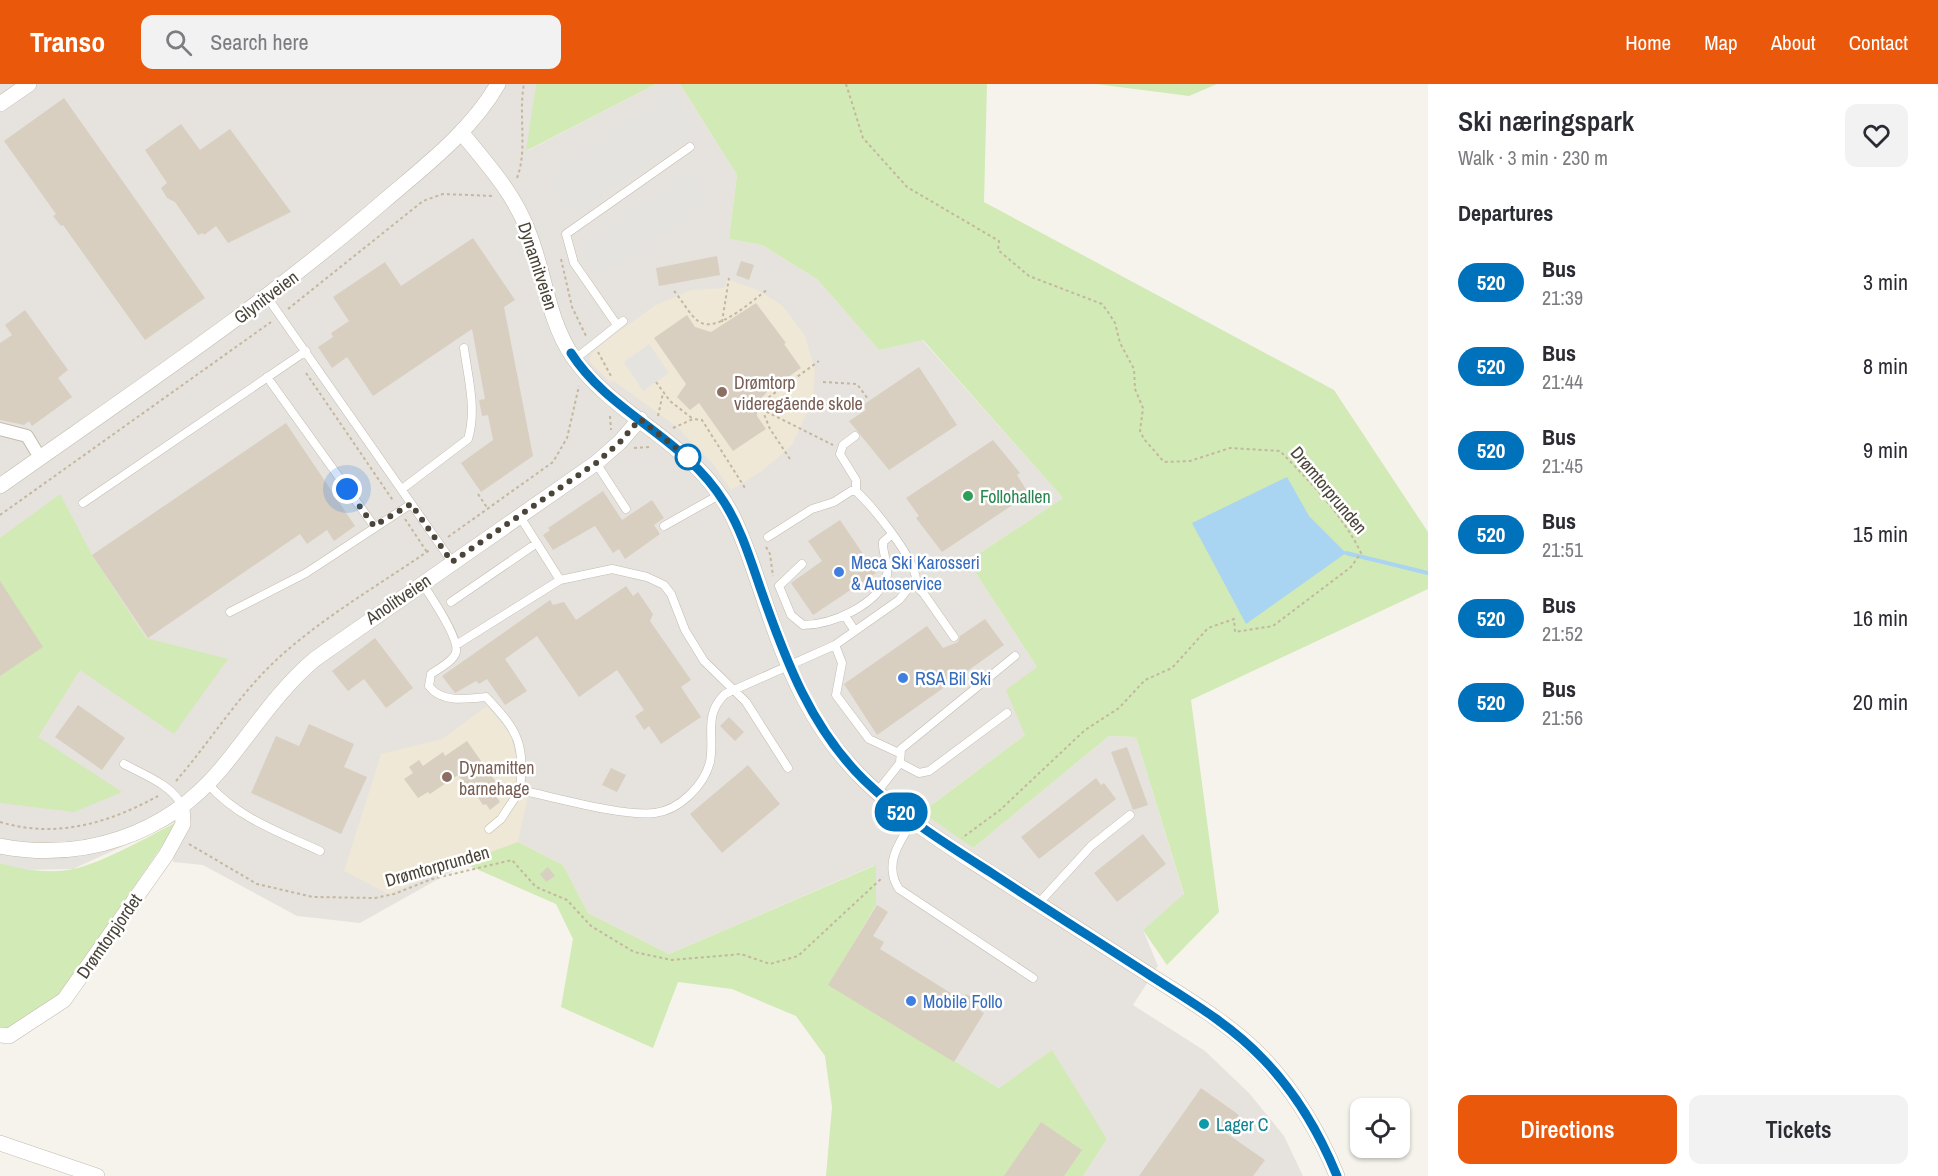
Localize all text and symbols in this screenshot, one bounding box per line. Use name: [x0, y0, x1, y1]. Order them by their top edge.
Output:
search box: [141, 15, 561, 69]
text: Transo: [30, 23, 105, 61]
icon: search: [162, 26, 195, 59]
text: Search here: [210, 27, 309, 57]
text: Home: [1625, 28, 1671, 57]
text: Map: [1704, 28, 1738, 57]
text: About: [1771, 28, 1816, 57]
text: Contact: [1849, 28, 1908, 57]
text: Ski næringspark: [1458, 102, 1634, 140]
button: heart: [1845, 104, 1908, 167]
text: Walk · 3 min · 230 m: [1458, 144, 1608, 171]
text: Departures: [1458, 198, 1553, 228]
street label: Dynamitveien: [512, 219, 564, 313]
text: Bus: [1542, 254, 1576, 284]
street label: Glynitveien: [229, 265, 303, 329]
text: 3 min: [1863, 267, 1908, 297]
text: 520: [1477, 268, 1505, 297]
text: 21:39: [1542, 284, 1583, 311]
text: Bus: [1542, 338, 1576, 368]
text: 8 min: [1863, 351, 1908, 381]
text: 520: [1477, 352, 1505, 381]
text: 21:44: [1542, 368, 1583, 395]
place label: Drømtorp videregående skole: [734, 370, 863, 416]
marker: Drømtorp videregående skole: [715, 385, 729, 399]
text: Bus: [1542, 422, 1576, 452]
text: 9 min: [1863, 435, 1908, 465]
text: 520: [1477, 436, 1505, 465]
street label: Drømtorprunden: [1285, 441, 1373, 539]
unlabelled marker: [675, 444, 701, 470]
text: 21:45: [1542, 452, 1583, 479]
your location: [332, 474, 362, 504]
place label: Follohallen: [980, 484, 1051, 509]
marker: Follohallen: [961, 489, 975, 503]
text: Bus: [1542, 506, 1576, 536]
text: 15 min: [1853, 519, 1908, 549]
text: 520: [1477, 520, 1505, 549]
text: 21:51: [1542, 536, 1583, 563]
place label: Meca Ski Karosseri & Autoservice: [851, 550, 980, 596]
marker: Meca Ski Karosseri & Autoservice: [832, 565, 846, 579]
street label: Anolitveien: [360, 568, 436, 631]
text: Bus: [1542, 590, 1576, 620]
text: 16 min: [1853, 603, 1908, 633]
text: 520: [1477, 604, 1505, 633]
text: 21:52: [1542, 620, 1583, 647]
place label: RSA Bil Ski: [915, 666, 991, 691]
marker: RSA Bil Ski: [896, 671, 910, 685]
text: Bus: [1542, 674, 1576, 704]
text: 20 min: [1853, 687, 1908, 717]
text: 520: [1477, 688, 1505, 717]
text: 21:56: [1542, 704, 1583, 731]
place label: Dynamitten barnehage: [459, 755, 534, 801]
marker: Dynamitten barnehage: [440, 770, 454, 784]
line badge: 520: [866, 792, 936, 832]
text: 520: [887, 798, 915, 827]
street label: Drømtorprunden: [382, 839, 492, 893]
street label: Drømtorpjordet: [71, 889, 147, 983]
place label: Mobile Follo: [923, 989, 1003, 1014]
marker: Mobile Follo: [904, 994, 918, 1008]
button: Directions: [1458, 1095, 1677, 1164]
button: Tickets: [1689, 1095, 1908, 1164]
map controls: [1350, 1098, 1410, 1158]
button: locate: [1350, 1098, 1410, 1158]
place label: Lager C: [1216, 1112, 1269, 1137]
marker: Lager C: [1197, 1117, 1211, 1131]

